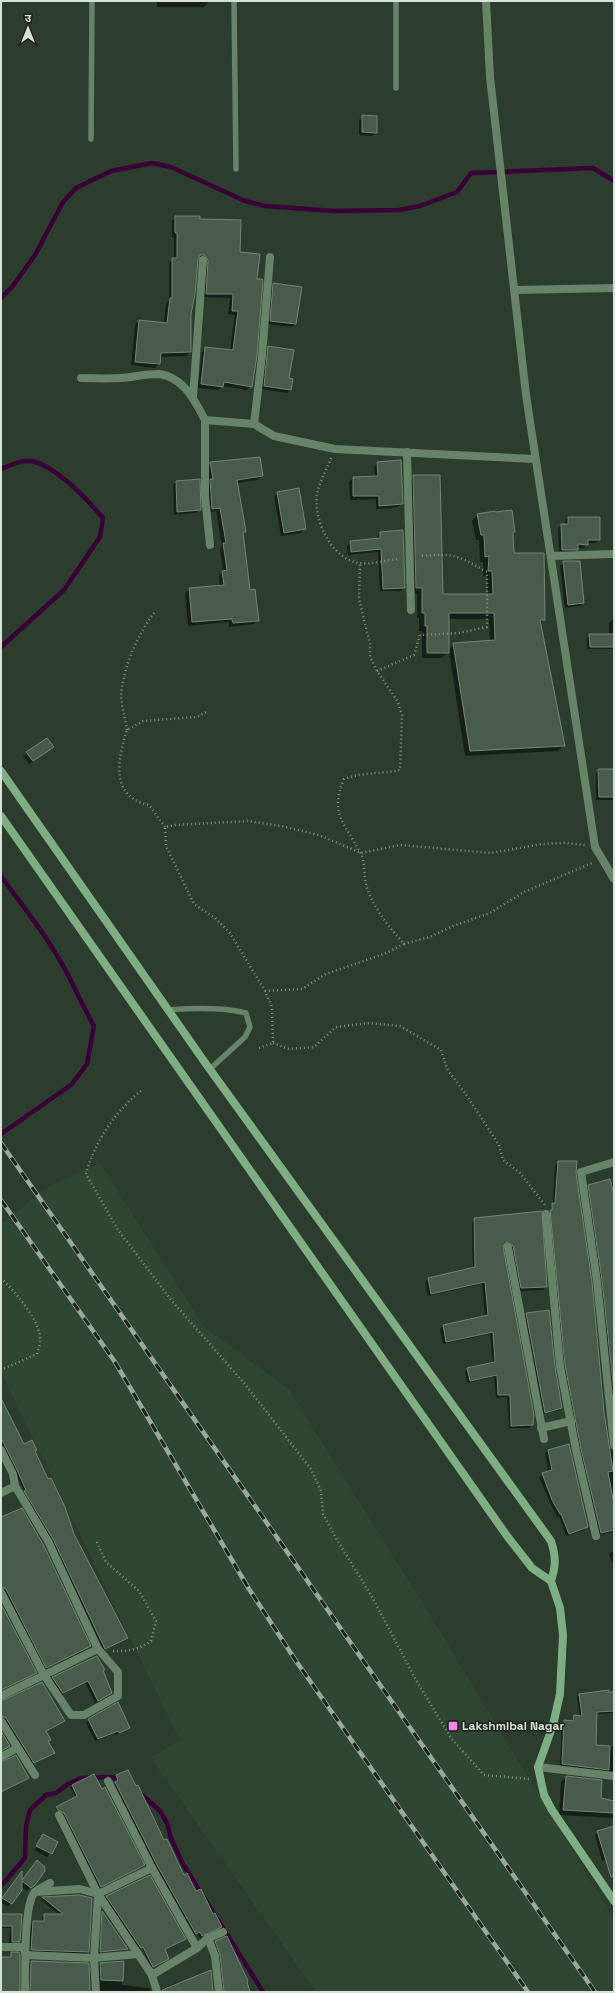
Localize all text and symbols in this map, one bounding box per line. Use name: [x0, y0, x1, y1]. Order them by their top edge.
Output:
north arrow: [8, 8, 48, 48]
text: उ: [25, 11, 32, 25]
place label: Lakshmibai Nagar: [462, 1718, 564, 1734]
marker: Lakshmibai Nagar: [447, 1720, 459, 1732]

